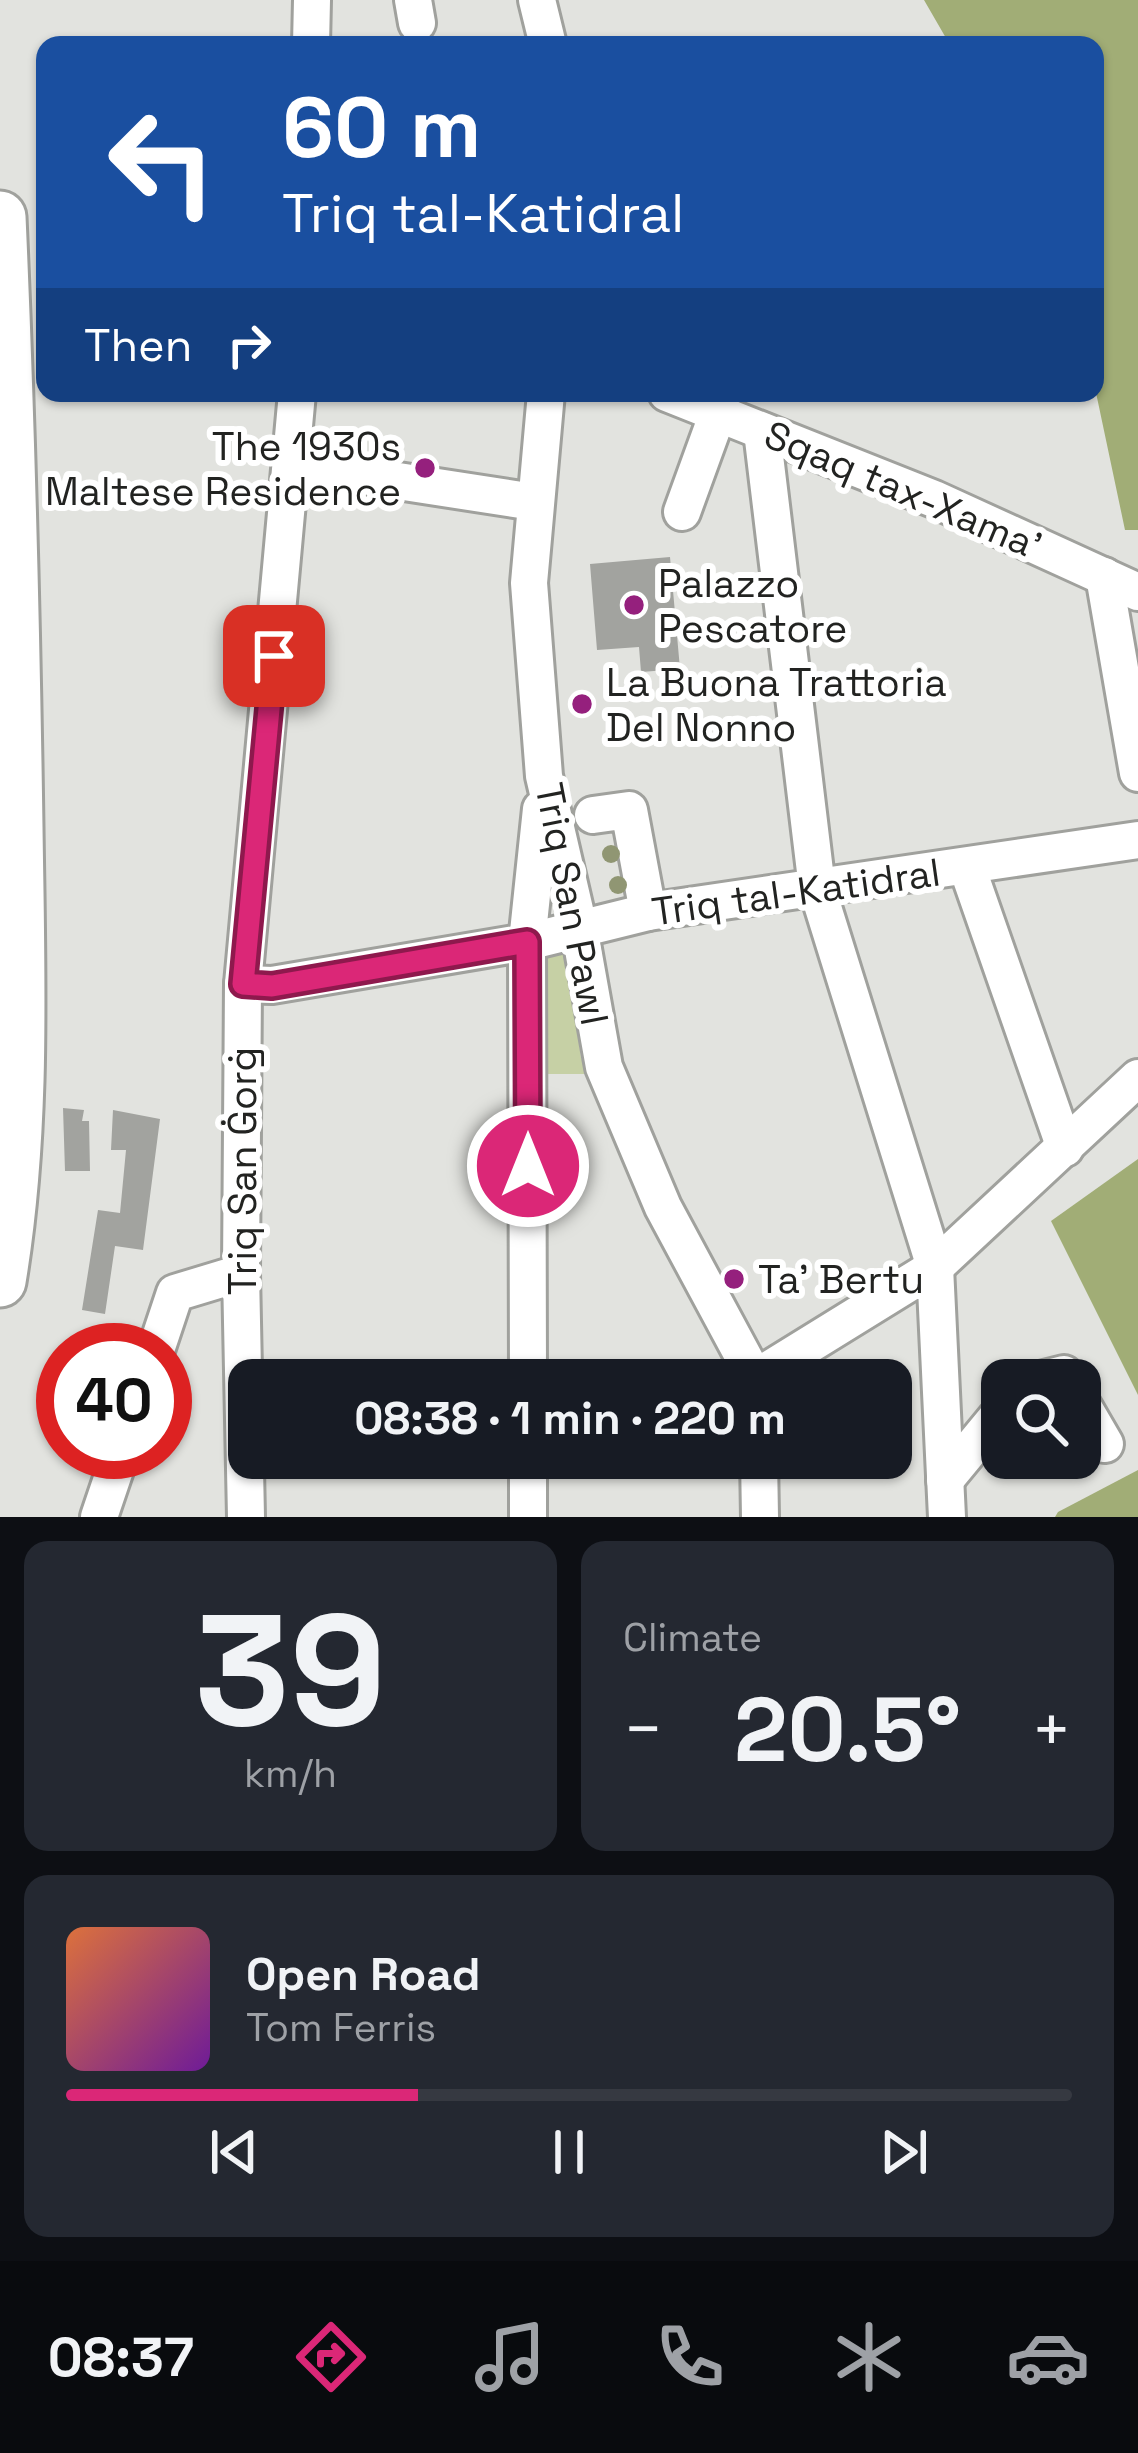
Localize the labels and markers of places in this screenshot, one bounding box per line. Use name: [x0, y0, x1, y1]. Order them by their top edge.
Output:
place label: The 1930s Maltese Residence: [45, 422, 401, 516]
marker: The 1930s Maltese Residence: [412, 455, 438, 481]
place label: Palazzo Pescatore: [658, 559, 847, 653]
marker: Palazzo Pescatore: [621, 592, 647, 618]
pin: [223, 605, 325, 707]
place label: La Buona Trattoria Del Nonno: [606, 658, 947, 752]
marker: La Buona Trattoria Del Nonno: [569, 691, 595, 717]
place label: Ta' Bertu: [758, 1255, 924, 1304]
marker: Ta' Bertu: [721, 1266, 747, 1292]

